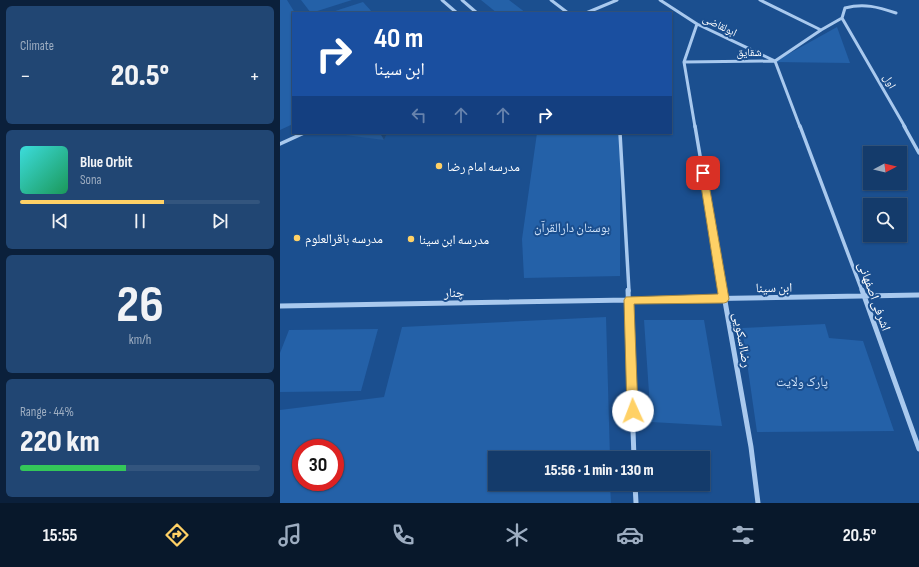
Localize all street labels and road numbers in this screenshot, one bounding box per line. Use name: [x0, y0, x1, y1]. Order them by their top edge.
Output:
street label: ابولقاضی: [701, 12, 739, 39]
street label: شقایق: [736, 46, 762, 59]
street label: اول: [880, 72, 899, 91]
street label: اشرفی اصفهانی: [854, 260, 894, 333]
street label: ابن سینا: [756, 280, 792, 296]
street label: چنار: [443, 285, 464, 301]
street label: رضااسکویی: [729, 311, 755, 369]

